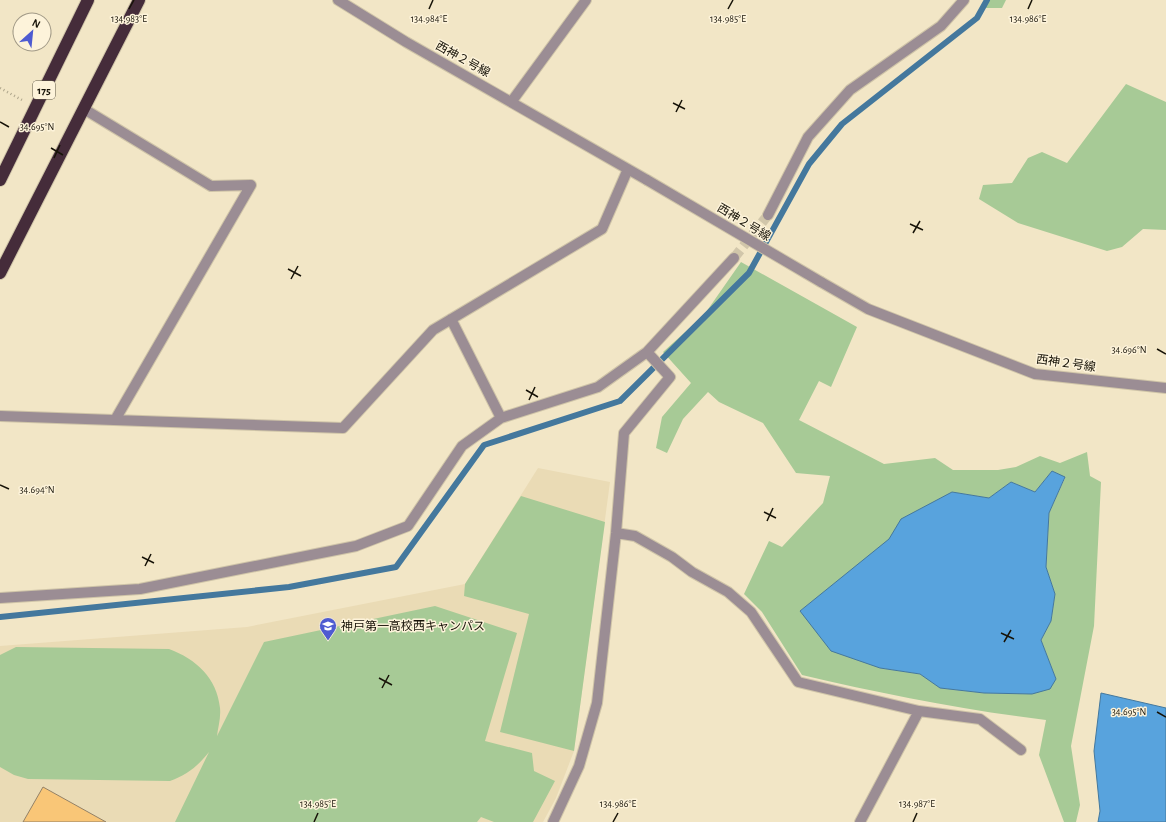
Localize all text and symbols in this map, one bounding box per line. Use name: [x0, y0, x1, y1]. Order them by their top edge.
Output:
north arrow: [12, 12, 52, 52]
text: 134.983°E: [111, 14, 147, 24]
text: 134.984°E: [411, 14, 448, 24]
text: 134.985°E: [710, 14, 746, 24]
text: 134.986°E: [1010, 14, 1046, 24]
text: N: [30, 17, 42, 30]
street label: 西神２号線: [434, 38, 493, 79]
road number: 175: [33, 81, 55, 99]
text: 34.695°N: [20, 122, 54, 132]
street label: 西神２号線: [715, 201, 773, 243]
text: 34.696°N: [1111, 345, 1147, 355]
street label: 西神２号線: [1035, 352, 1097, 373]
text: 34.694°N: [19, 485, 55, 495]
school or university icon: 神戸第一高校西キャンパス: [318, 616, 338, 641]
place label: 神戸第一高校西キャンパス: [341, 619, 485, 632]
text: 34.695°N: [1112, 707, 1146, 717]
text: 134.985°E: [300, 799, 336, 809]
text: 134.986°E: [600, 799, 636, 809]
text: 134.987°E: [899, 799, 935, 809]

